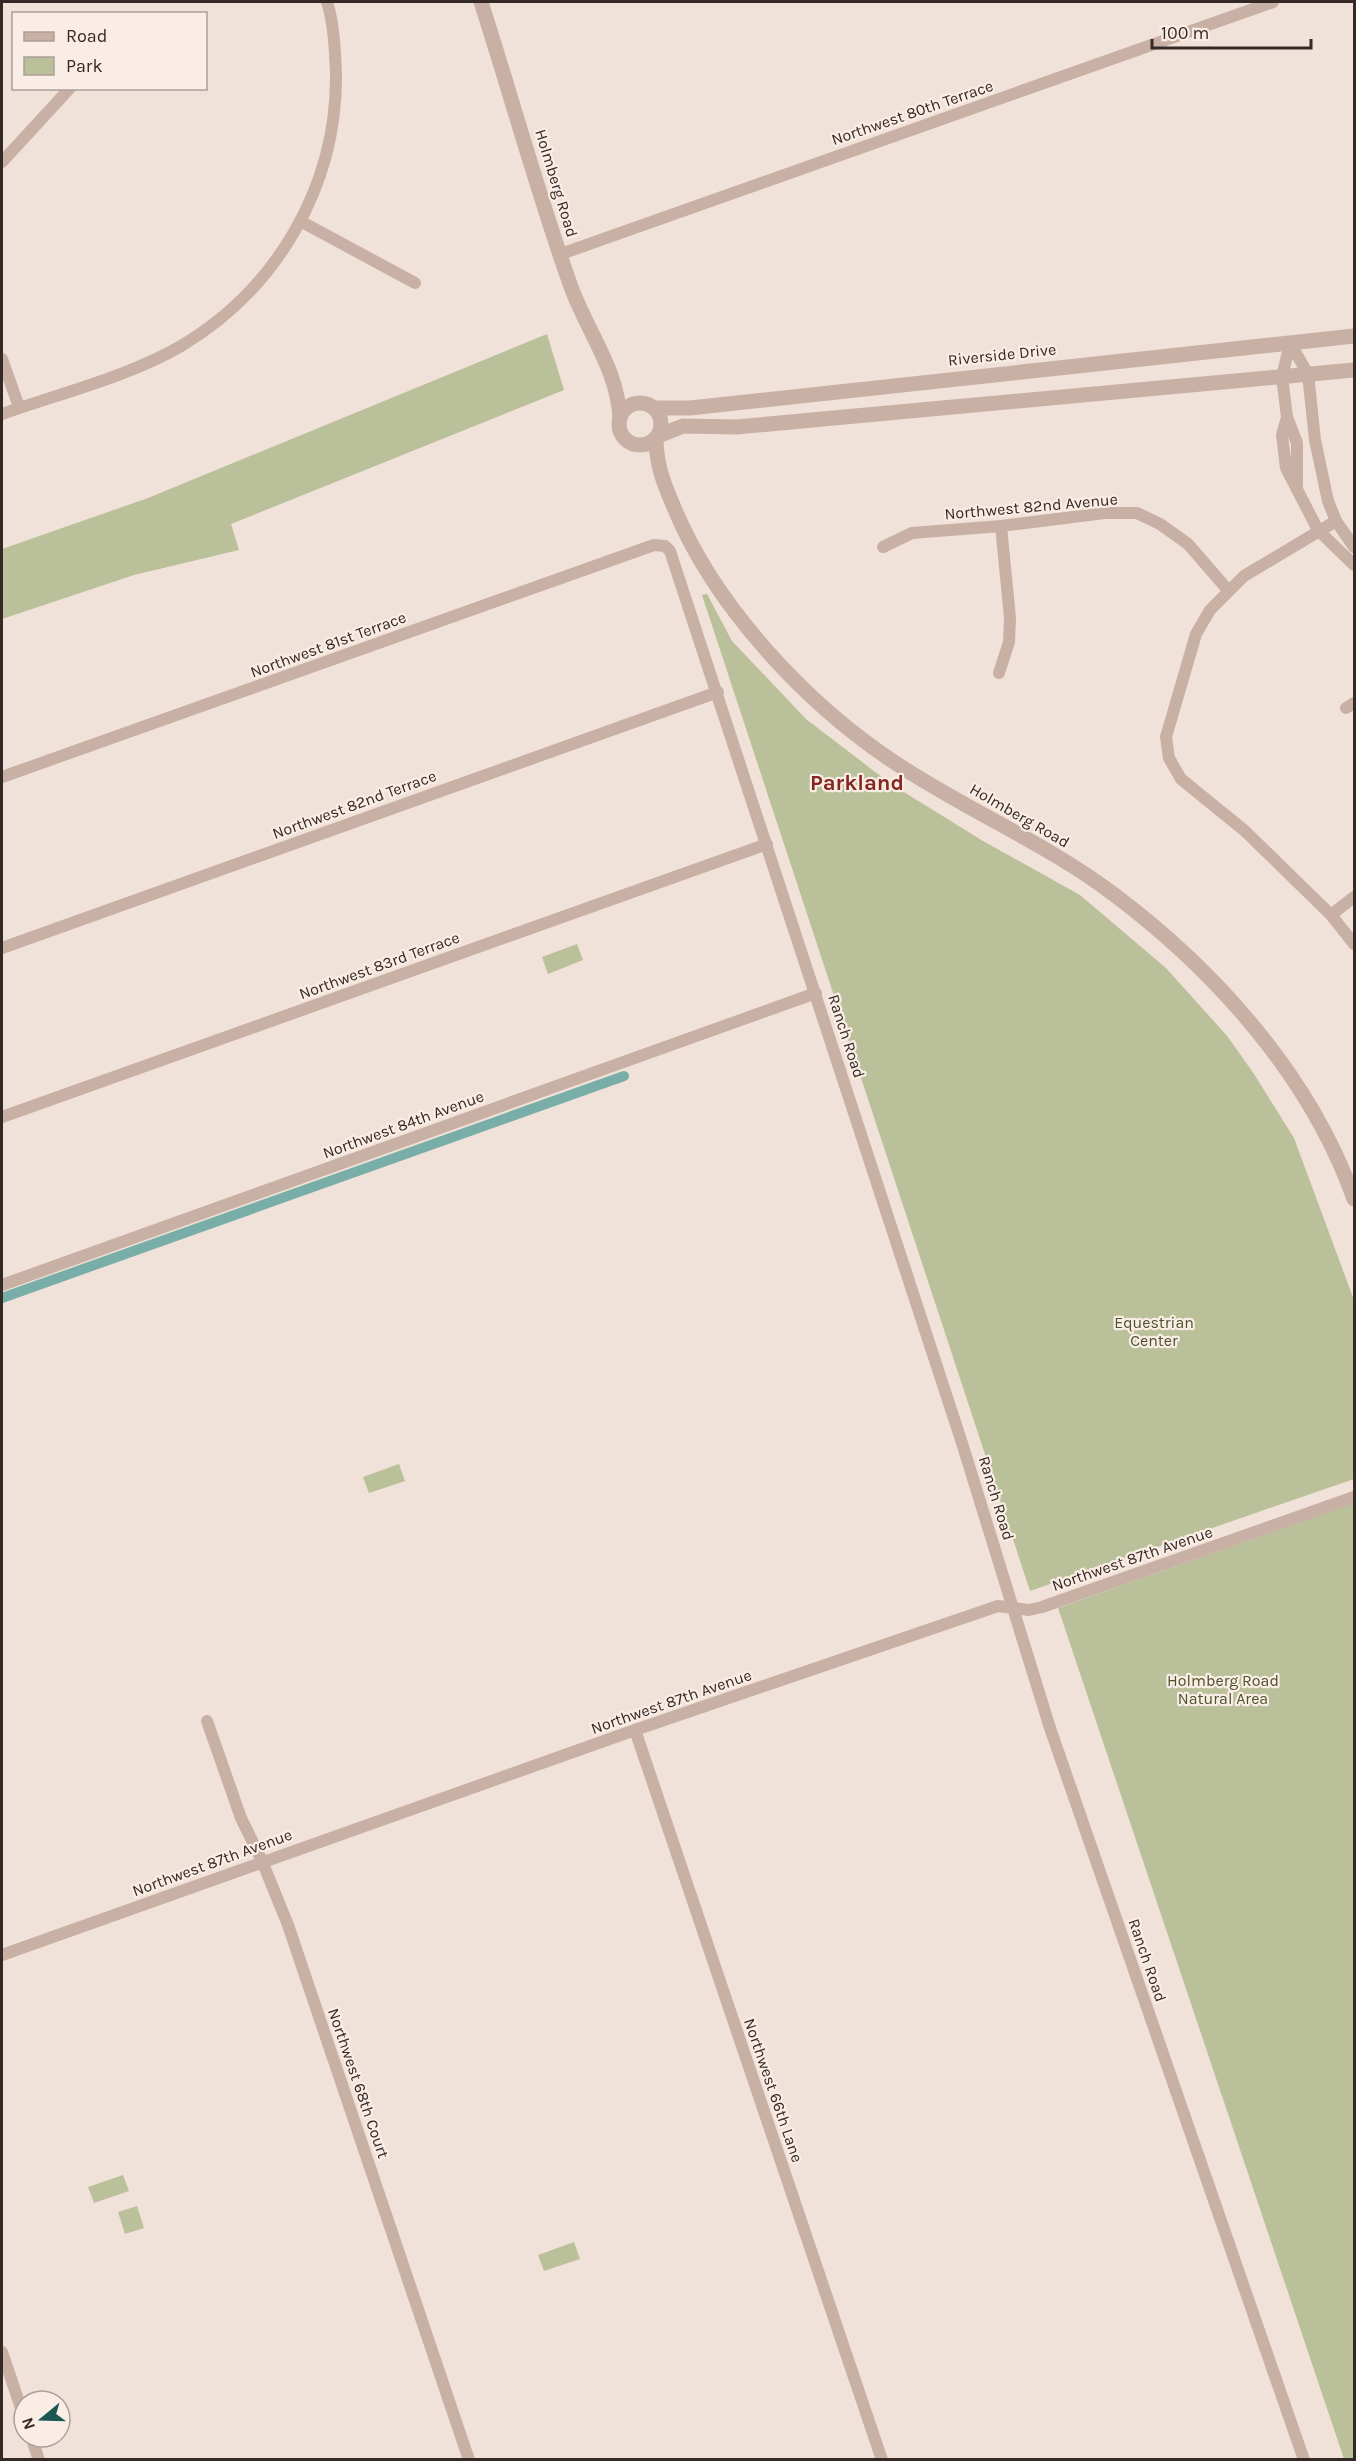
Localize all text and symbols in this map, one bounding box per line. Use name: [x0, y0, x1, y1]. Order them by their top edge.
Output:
legend: [12, 12, 207, 90]
scale bar: [1152, 12, 1311, 50]
text: 100 m: [1161, 22, 1209, 44]
text: Road: [66, 25, 107, 47]
text: Park: [66, 55, 103, 77]
street label: Northwest 80th Terrace: [829, 76, 996, 149]
street label: Holmberg Road: [531, 127, 582, 239]
street label: Riverside Drive: [947, 339, 1057, 370]
street label: Northwest 82nd Avenue: [944, 489, 1118, 524]
street label: Northwest 81st Terrace: [248, 607, 409, 682]
street label: Northwest 82nd Terrace: [270, 766, 439, 843]
district label: Parkland: [810, 770, 904, 796]
street label: Holmberg Road: [967, 779, 1073, 852]
street label: Northwest 83rd Terrace: [296, 928, 462, 1003]
street label: Ranch Road: [824, 992, 869, 1080]
street label: Northwest 84th Avenue: [320, 1086, 486, 1162]
park label: Equestrian Center: [1114, 1313, 1194, 1350]
street label: Ranch Road: [975, 1454, 1018, 1542]
street label: Northwest 87th Avenue: [1049, 1522, 1215, 1595]
street label: Northwest 87th Avenue: [588, 1665, 754, 1738]
park label: Holmberg Road Natural Area: [1167, 1671, 1279, 1708]
street label: Northwest 87th Avenue: [130, 1825, 295, 1900]
street label: Ranch Road: [1124, 1916, 1171, 2004]
street label: Northwest 68th Court: [324, 2006, 393, 2161]
street label: Northwest 66th Lane: [740, 2016, 807, 2165]
north arrow: [12, 2389, 72, 2449]
text: N: [17, 2415, 39, 2432]

